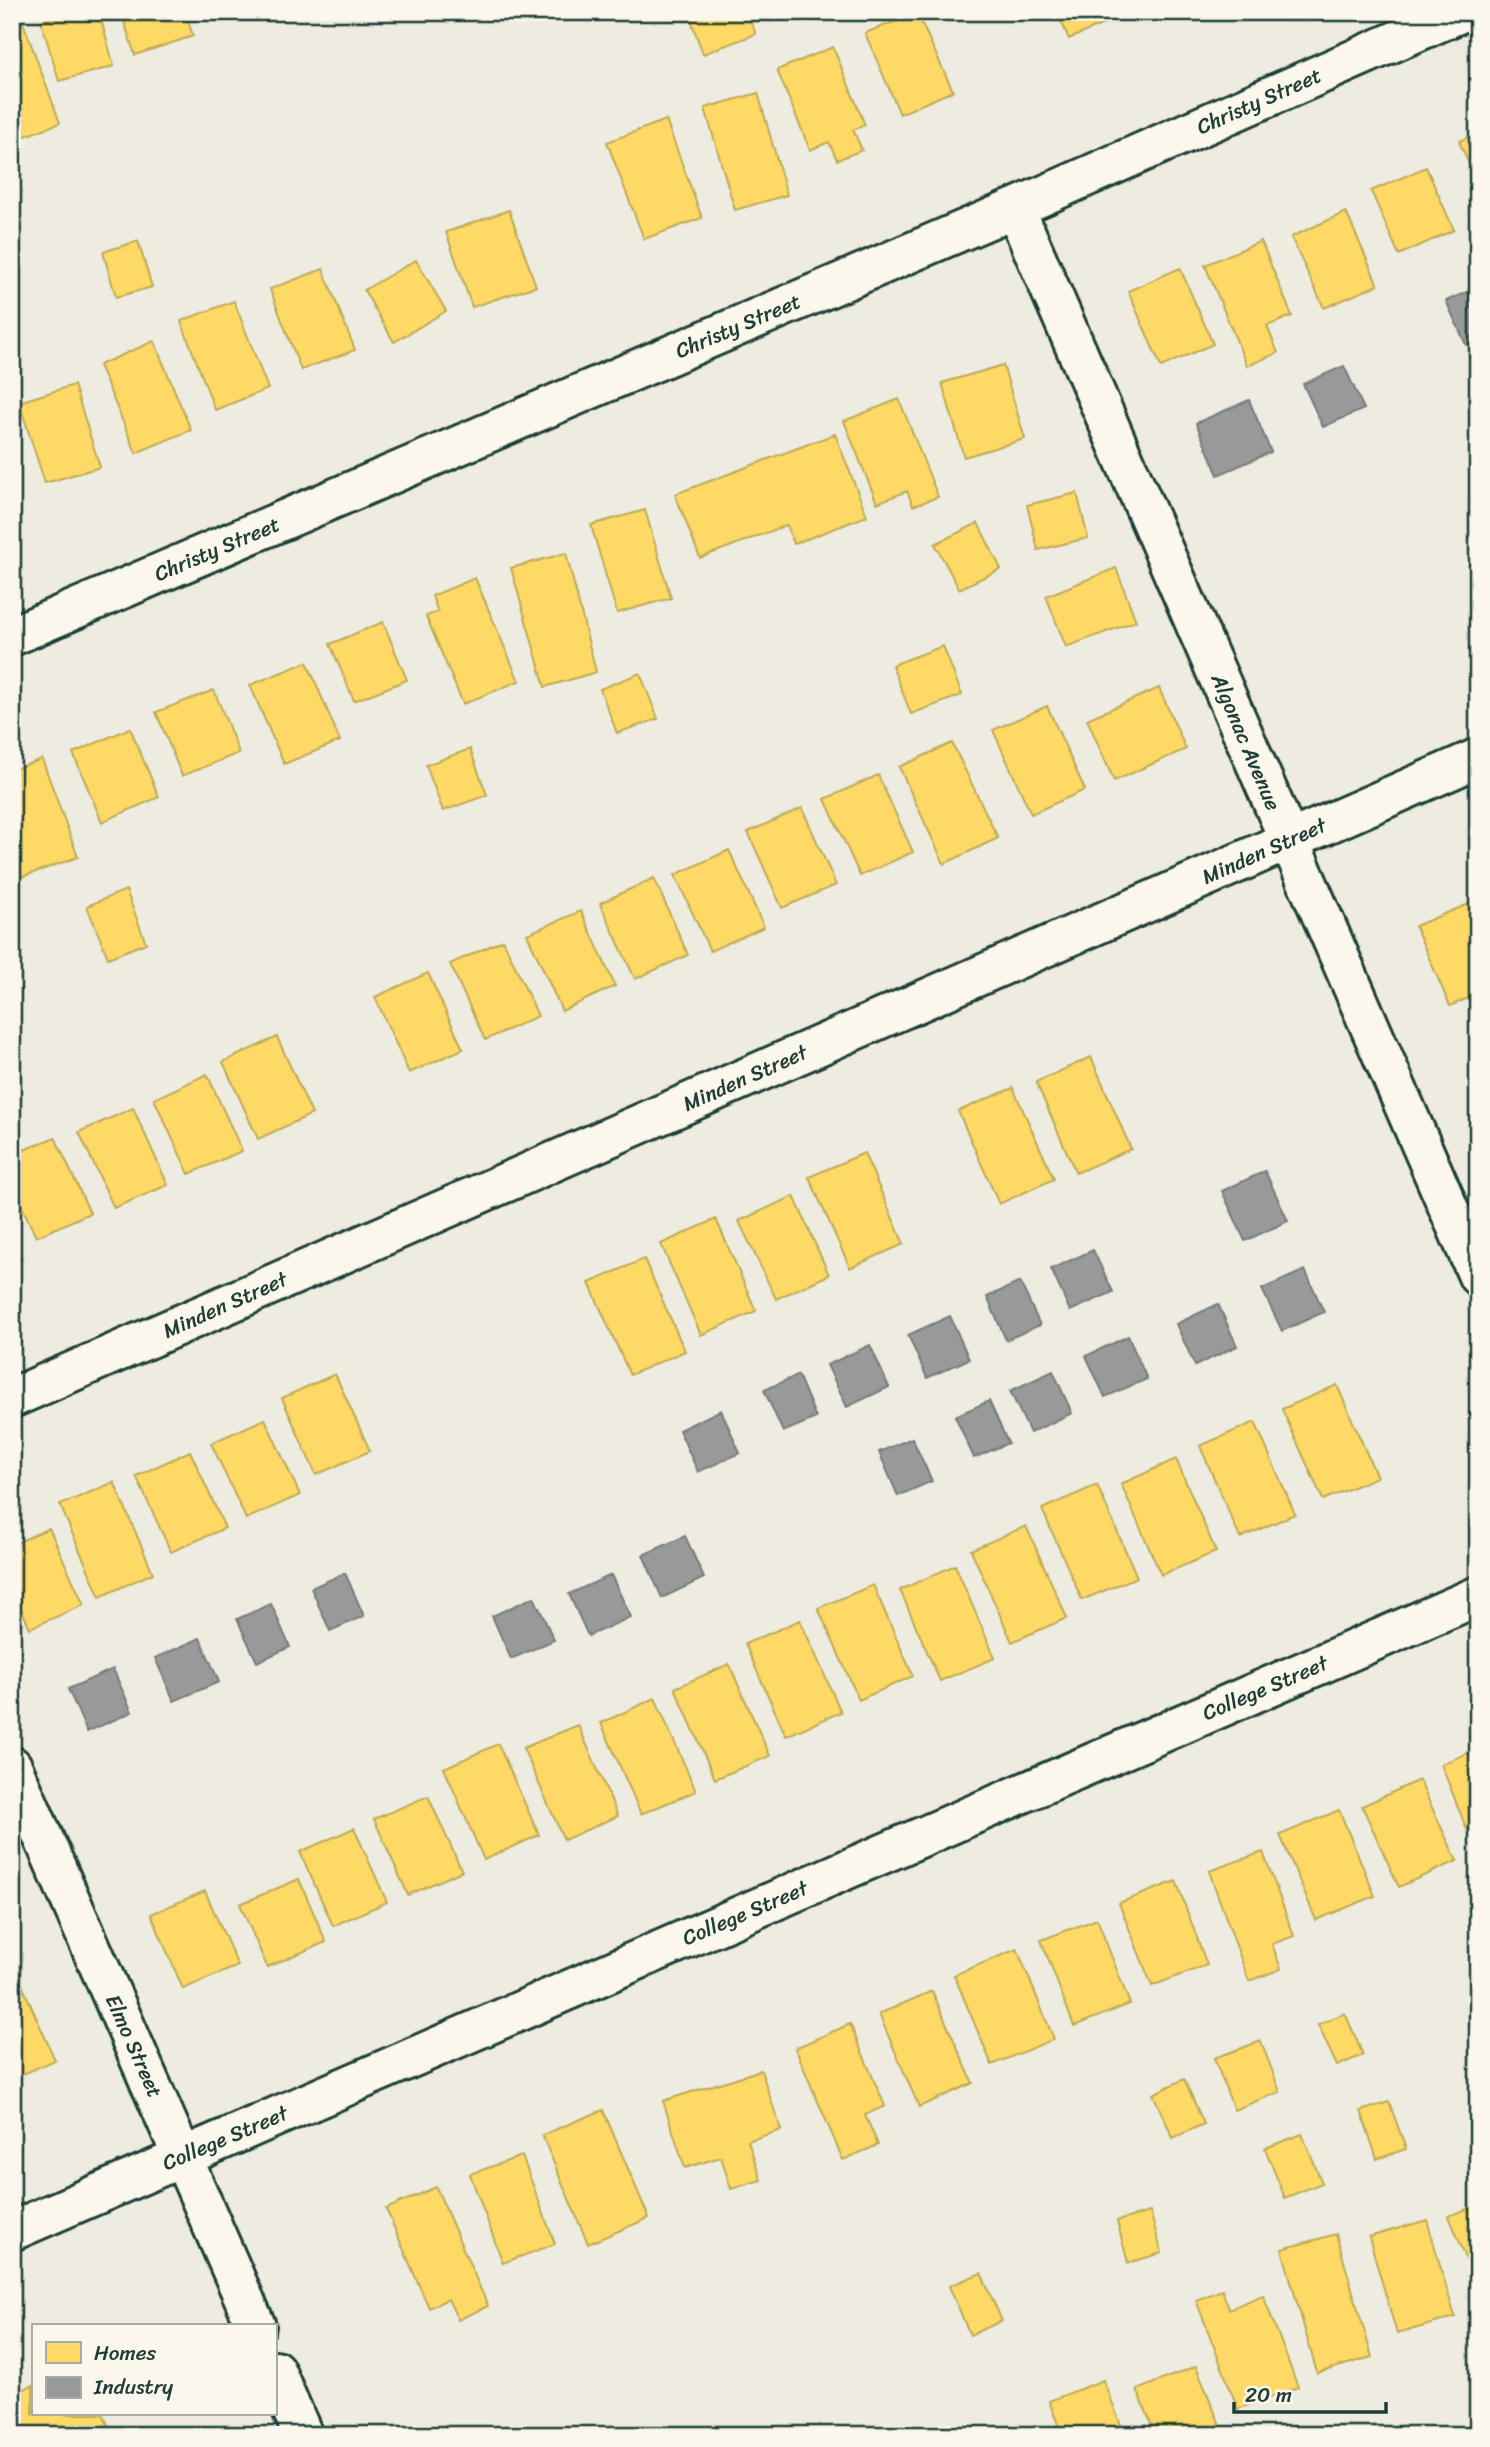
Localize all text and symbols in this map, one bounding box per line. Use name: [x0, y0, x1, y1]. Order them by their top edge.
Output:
street label: Christy Street: [1190, 56, 1328, 146]
street label: Christy Street: [669, 282, 807, 370]
street label: Christy Street: [148, 505, 286, 593]
street label: Algonac Avenue: [1200, 666, 1292, 817]
street label: Minden Street: [1195, 806, 1334, 895]
street label: Minden Street: [676, 1033, 815, 1122]
street label: Minden Street: [156, 1260, 295, 1349]
street label: College Street: [1196, 1644, 1335, 1732]
street label: College Street: [676, 1869, 815, 1957]
street label: Elmo Street: [94, 1988, 174, 2104]
street label: College Street: [156, 2094, 295, 2182]
legend: [32, 2324, 276, 2416]
text: Homes: [94, 2334, 156, 2372]
text: Industry: [93, 2368, 173, 2406]
scale bar: [1234, 2370, 1387, 2414]
text: 20 m: [1245, 2376, 1292, 2414]

